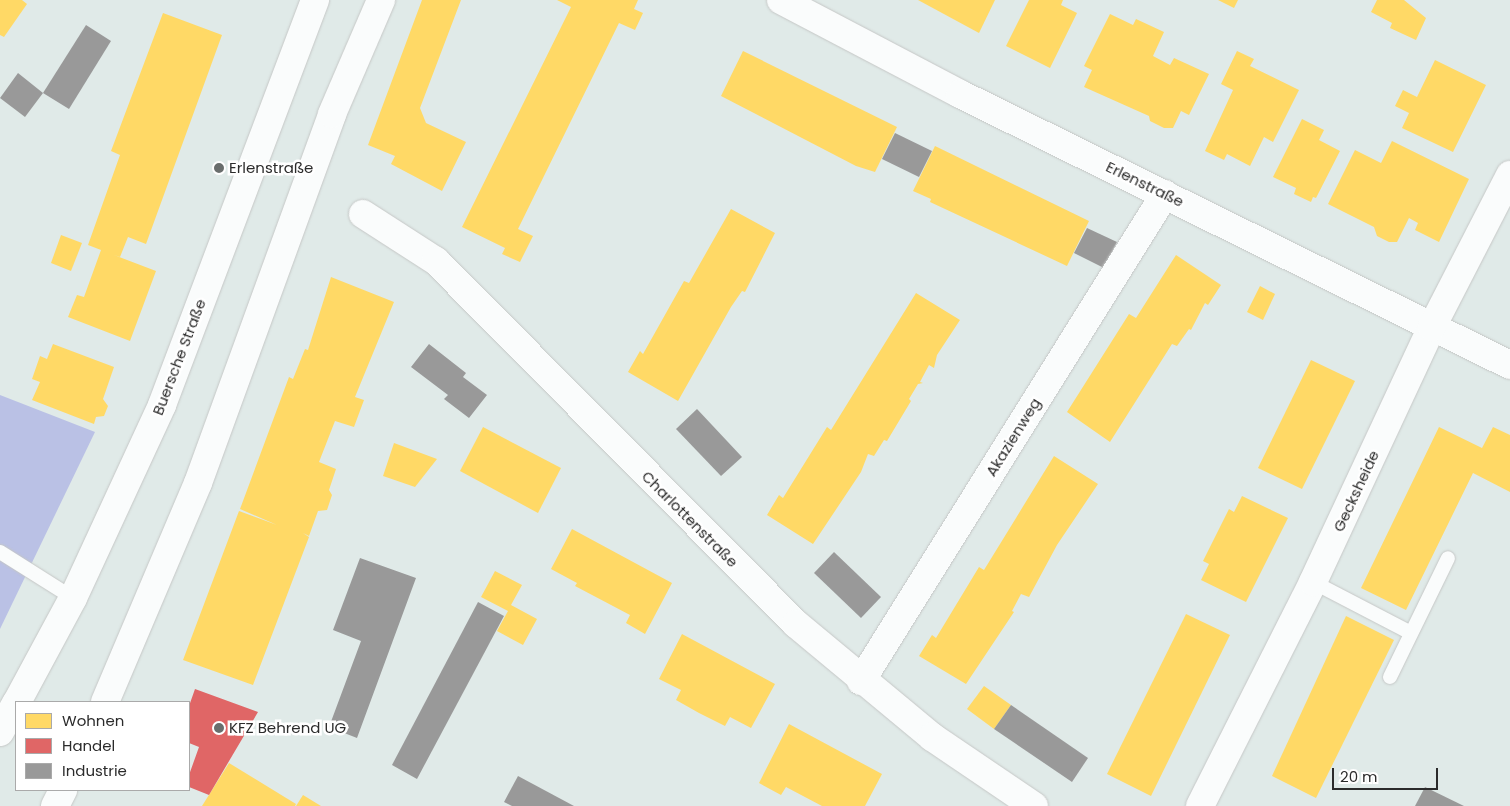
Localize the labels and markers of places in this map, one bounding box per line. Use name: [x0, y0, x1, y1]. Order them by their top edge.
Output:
place label: Erlenstraße: [229, 159, 313, 177]
marker: Erlenstraße: [213, 162, 225, 174]
place label: KFZ Behrend UG: [229, 719, 346, 737]
marker: KFZ Behrend UG: [213, 722, 225, 734]

